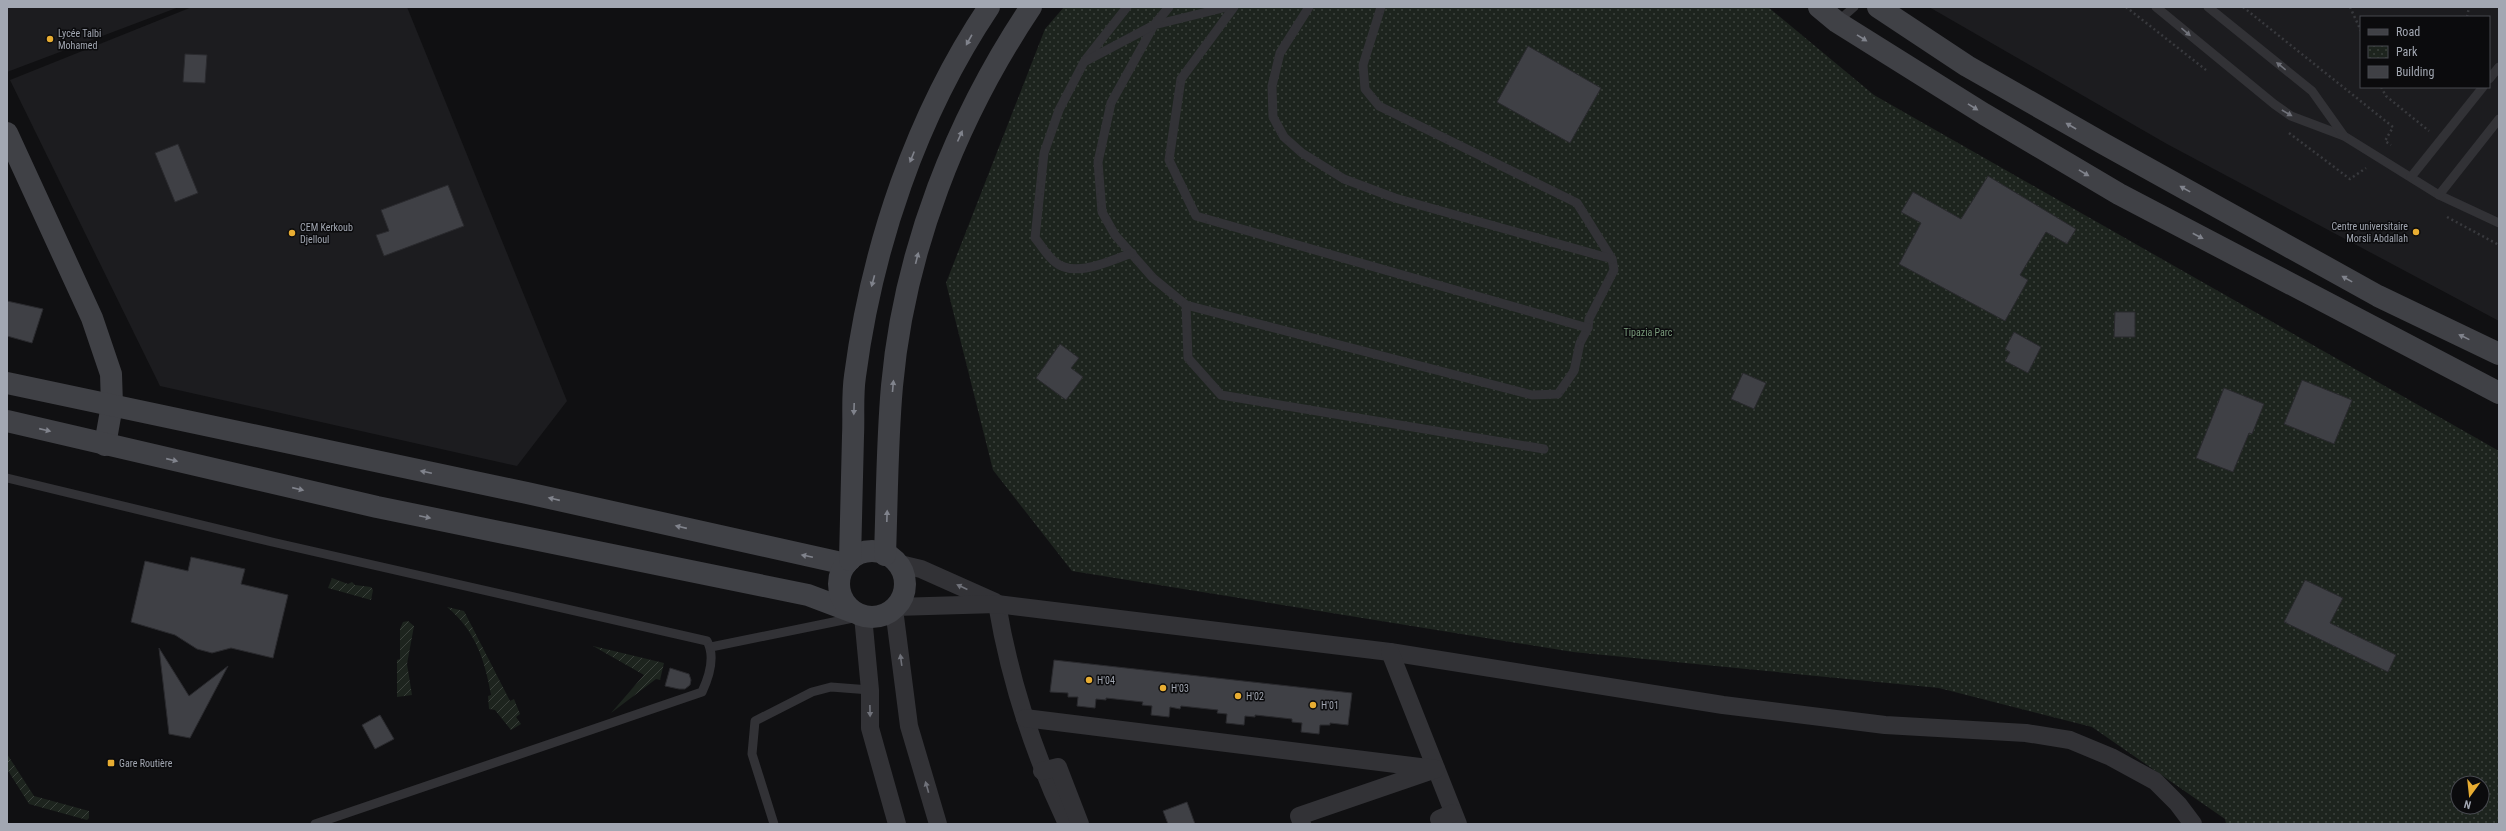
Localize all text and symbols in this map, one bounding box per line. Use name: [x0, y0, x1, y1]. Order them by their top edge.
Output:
legend: [2360, 16, 2490, 88]
text: Road: [2396, 25, 2420, 39]
one-way arrow: [2180, 27, 2191, 36]
place label: Lycée Talbi Mohamed: [58, 28, 101, 51]
marker: Lycée Talbi Mohamed: [45, 34, 55, 44]
one-way arrow: [966, 34, 972, 46]
one-way arrow: [1857, 34, 1867, 42]
text: Park: [2396, 45, 2418, 59]
one-way arrow: [2276, 62, 2287, 70]
text: Building: [2396, 65, 2434, 79]
one-way arrow: [1967, 103, 1978, 110]
one-way arrow: [2281, 109, 2293, 116]
one-way arrow: [2065, 122, 2077, 129]
one-way arrow: [957, 130, 963, 141]
one-way arrow: [908, 151, 914, 163]
one-way arrow: [2078, 170, 2090, 177]
one-way arrow: [2179, 186, 2191, 192]
place label: Centre universitaire Morsli Abdallah: [2331, 221, 2408, 244]
place label: CEM Kerkoub Djelloul: [300, 222, 353, 245]
marker: Centre universitaire Morsli Abdallah: [2411, 227, 2421, 237]
marker: CEM Kerkoub Djelloul: [287, 228, 297, 238]
one-way arrow: [2192, 232, 2204, 239]
one-way arrow: [914, 252, 920, 264]
one-way arrow: [870, 275, 876, 287]
one-way arrow: [2342, 276, 2353, 282]
park label: Tipazia Parc: [1624, 327, 1673, 338]
one-way arrow: [2458, 334, 2469, 340]
one-way arrow: [889, 380, 896, 392]
one-way arrow: [851, 403, 857, 416]
one-way arrow: [39, 428, 51, 434]
one-way arrow: [165, 457, 178, 463]
one-way arrow: [420, 469, 433, 475]
one-way arrow: [292, 486, 304, 492]
one-way arrow: [547, 496, 560, 502]
one-way arrow: [883, 510, 890, 522]
one-way arrow: [419, 514, 431, 520]
one-way arrow: [674, 524, 687, 530]
one-way arrow: [801, 552, 814, 558]
one-way arrow: [956, 584, 967, 590]
one-way arrow: [898, 654, 904, 666]
marker: H'04: [1084, 675, 1094, 685]
place label: H'04: [1097, 675, 1115, 686]
marker: H'03: [1158, 683, 1168, 693]
place label: H'03: [1171, 683, 1189, 694]
marker: H'02: [1233, 691, 1243, 701]
place label: H'02: [1246, 691, 1264, 702]
marker: H'01: [1308, 700, 1318, 710]
place label: H'01: [1321, 700, 1339, 711]
one-way arrow: [867, 705, 873, 718]
marker: Gare Routière: [106, 758, 116, 768]
place label: Gare Routière: [119, 758, 173, 769]
north arrow: [2450, 775, 2490, 815]
one-way arrow: [924, 781, 930, 793]
text: N: [2462, 797, 2472, 811]

